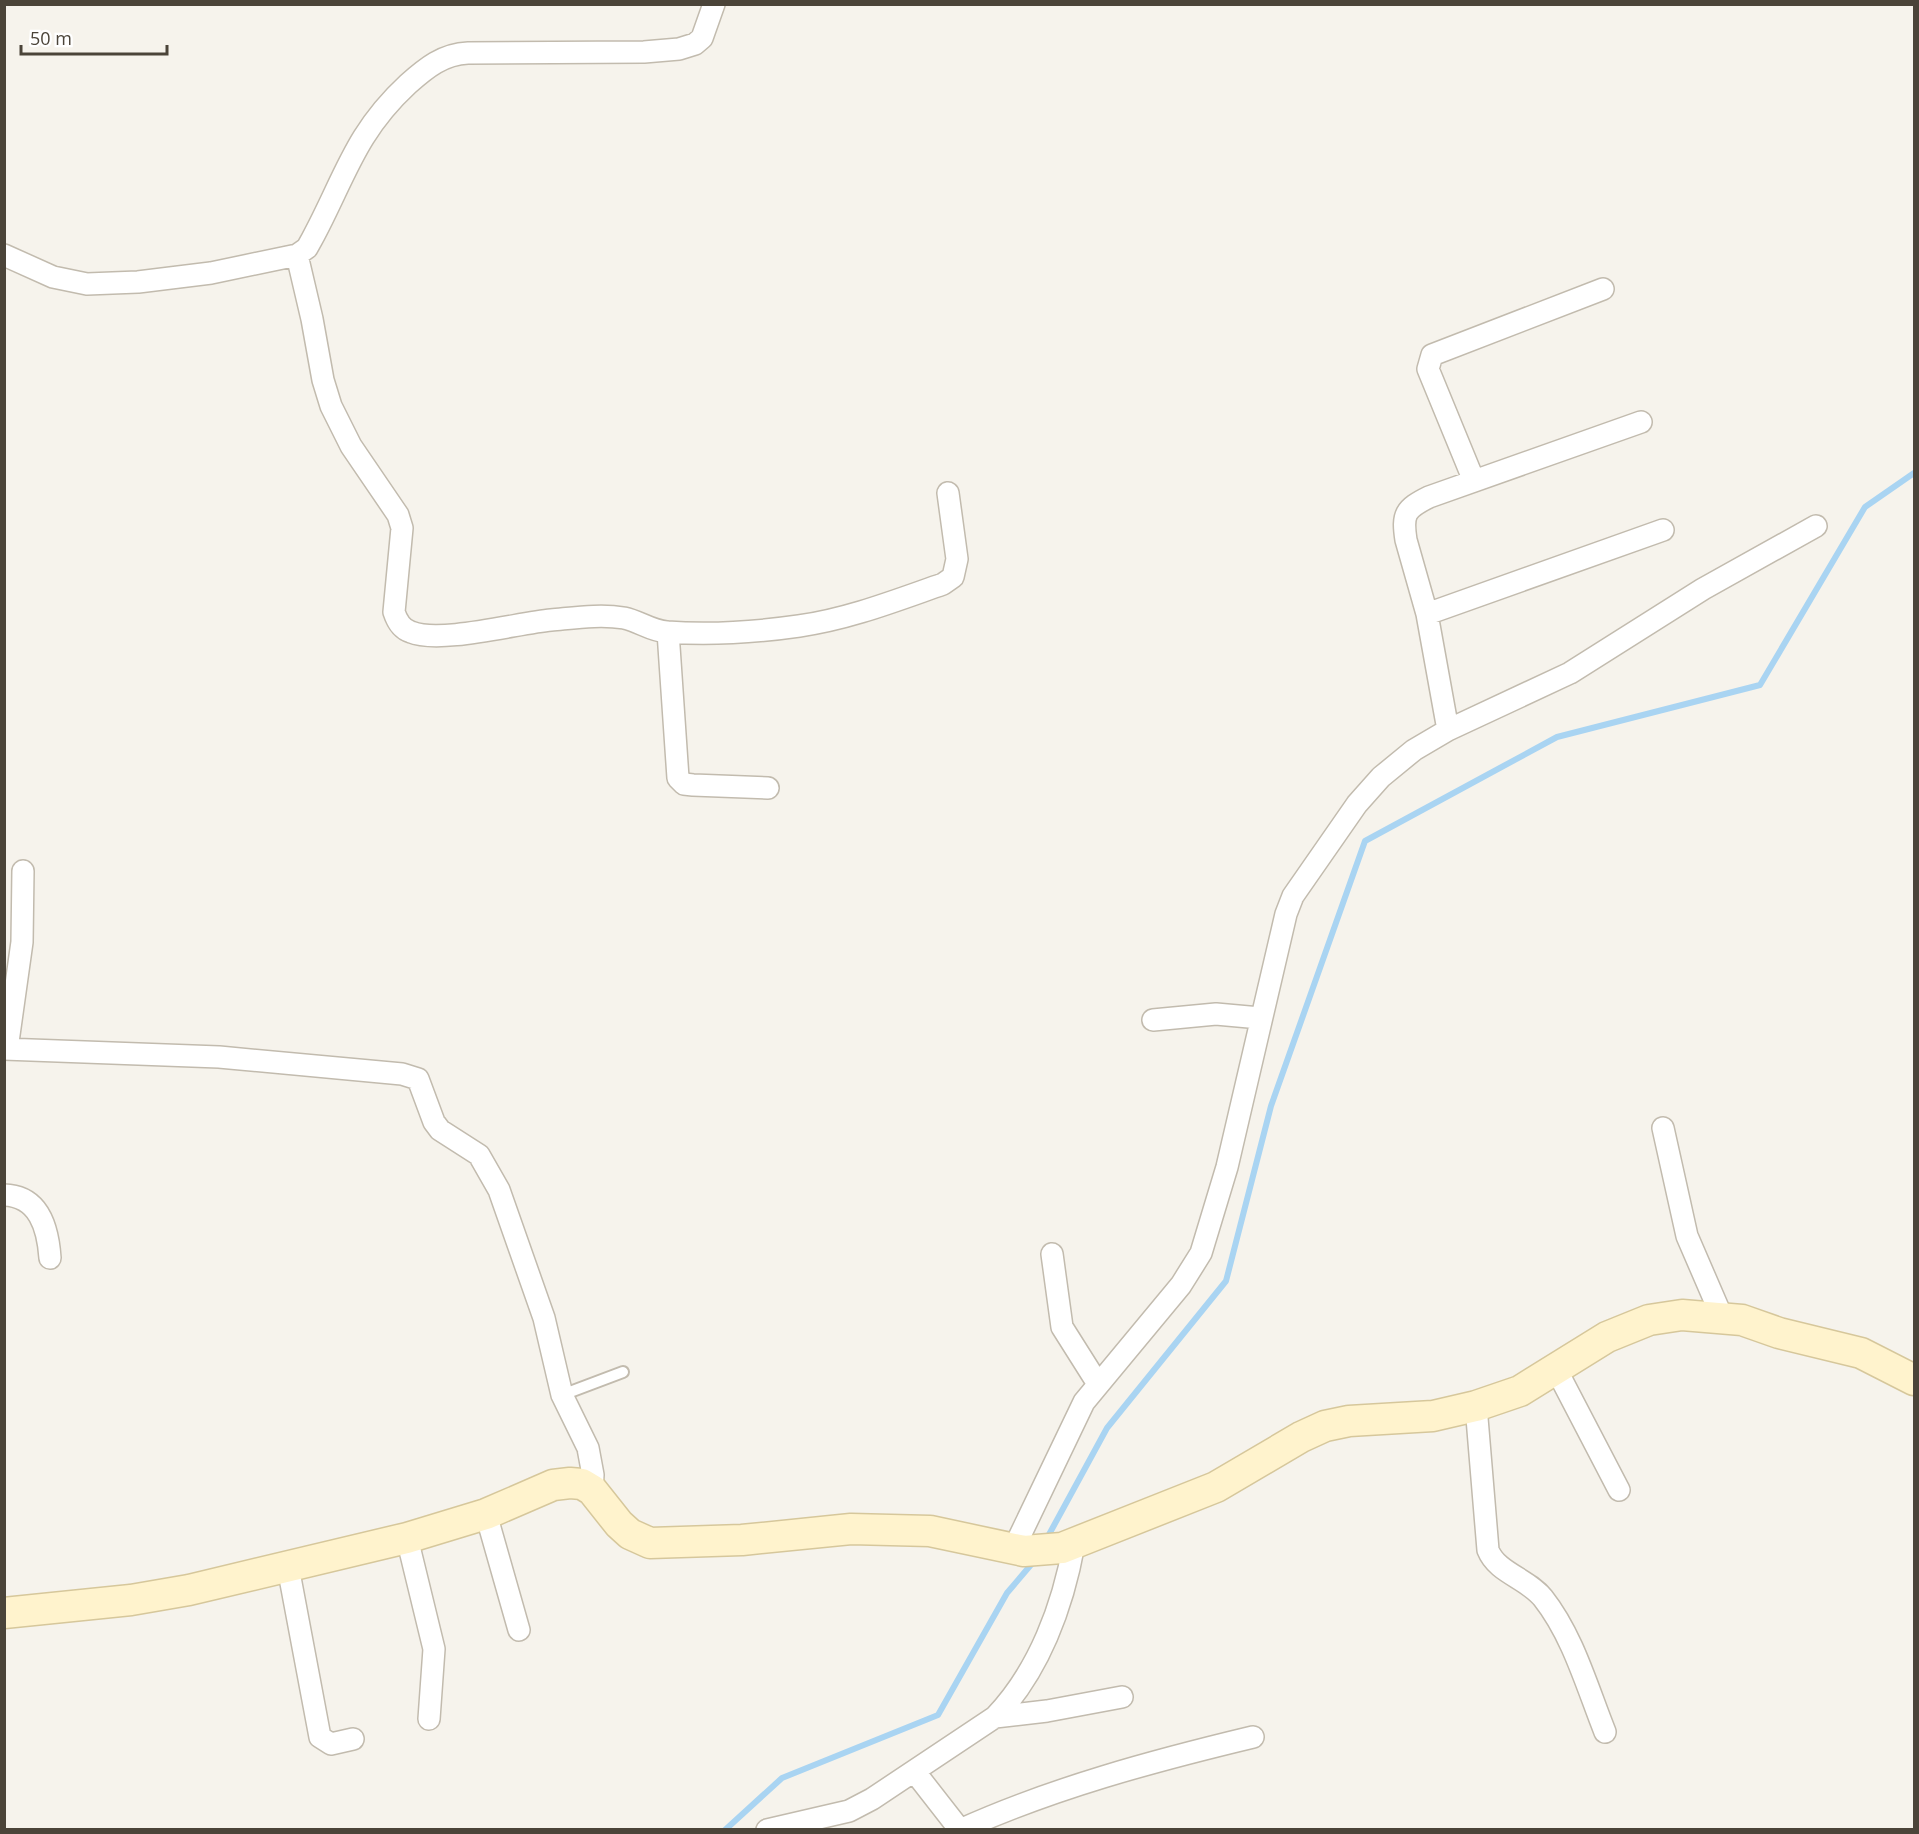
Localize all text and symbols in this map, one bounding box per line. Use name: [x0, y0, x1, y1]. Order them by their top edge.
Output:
scale bar: [21, 18, 166, 56]
text: 50 m: [30, 26, 72, 50]

